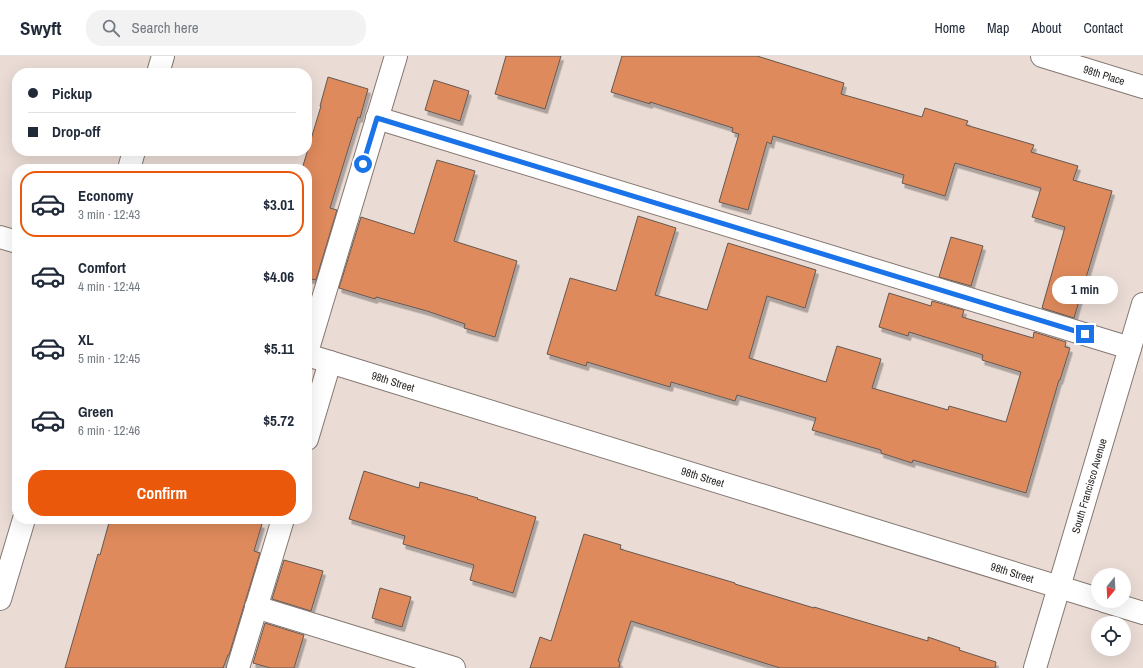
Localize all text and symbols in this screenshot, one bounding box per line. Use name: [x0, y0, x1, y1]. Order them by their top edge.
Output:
search box: [86, 10, 366, 46]
text: Swyft: [20, 15, 62, 41]
icon: search: [100, 17, 122, 39]
text: Search here: [132, 17, 199, 38]
text: Home: [934, 19, 965, 37]
text: Map: [987, 19, 1009, 37]
text: About: [1031, 19, 1061, 37]
text: Contact: [1083, 19, 1123, 37]
street label: 98th Place: [1082, 62, 1127, 88]
text: Pickup: [52, 83, 92, 104]
text: Drop-off: [52, 121, 101, 142]
route start: [354, 155, 372, 173]
text: Economy: [78, 185, 133, 206]
icon: car: [30, 186, 66, 222]
text: $3.01: [263, 194, 294, 215]
text: 3 min · 12:43: [78, 206, 140, 223]
text: Comfort: [78, 257, 126, 278]
icon: car: [30, 258, 66, 294]
text: $4.06: [263, 266, 294, 287]
callout: 1 min: [1052, 276, 1118, 304]
text: 4 min · 12:44: [78, 278, 140, 295]
text: 1 min: [1071, 281, 1099, 298]
route end: [1076, 325, 1094, 343]
text: XL: [78, 329, 94, 350]
icon: car: [30, 330, 66, 366]
text: $5.11: [264, 338, 294, 359]
text: 5 min · 12:45: [78, 350, 140, 367]
street label: 98th Street: [370, 368, 417, 395]
text: Green: [78, 401, 114, 422]
icon: car: [30, 402, 66, 438]
text: $5.72: [263, 410, 294, 431]
text: 6 min · 12:46: [78, 422, 140, 439]
street label: South Francisco Avenue: [1068, 437, 1110, 535]
street label: 98th Street: [679, 464, 726, 490]
button: Confirm: [28, 470, 296, 516]
street label: 98th Street: [989, 559, 1036, 586]
north arrow: [1091, 568, 1131, 608]
map controls: [1091, 568, 1131, 656]
button: locate: [1091, 616, 1131, 656]

